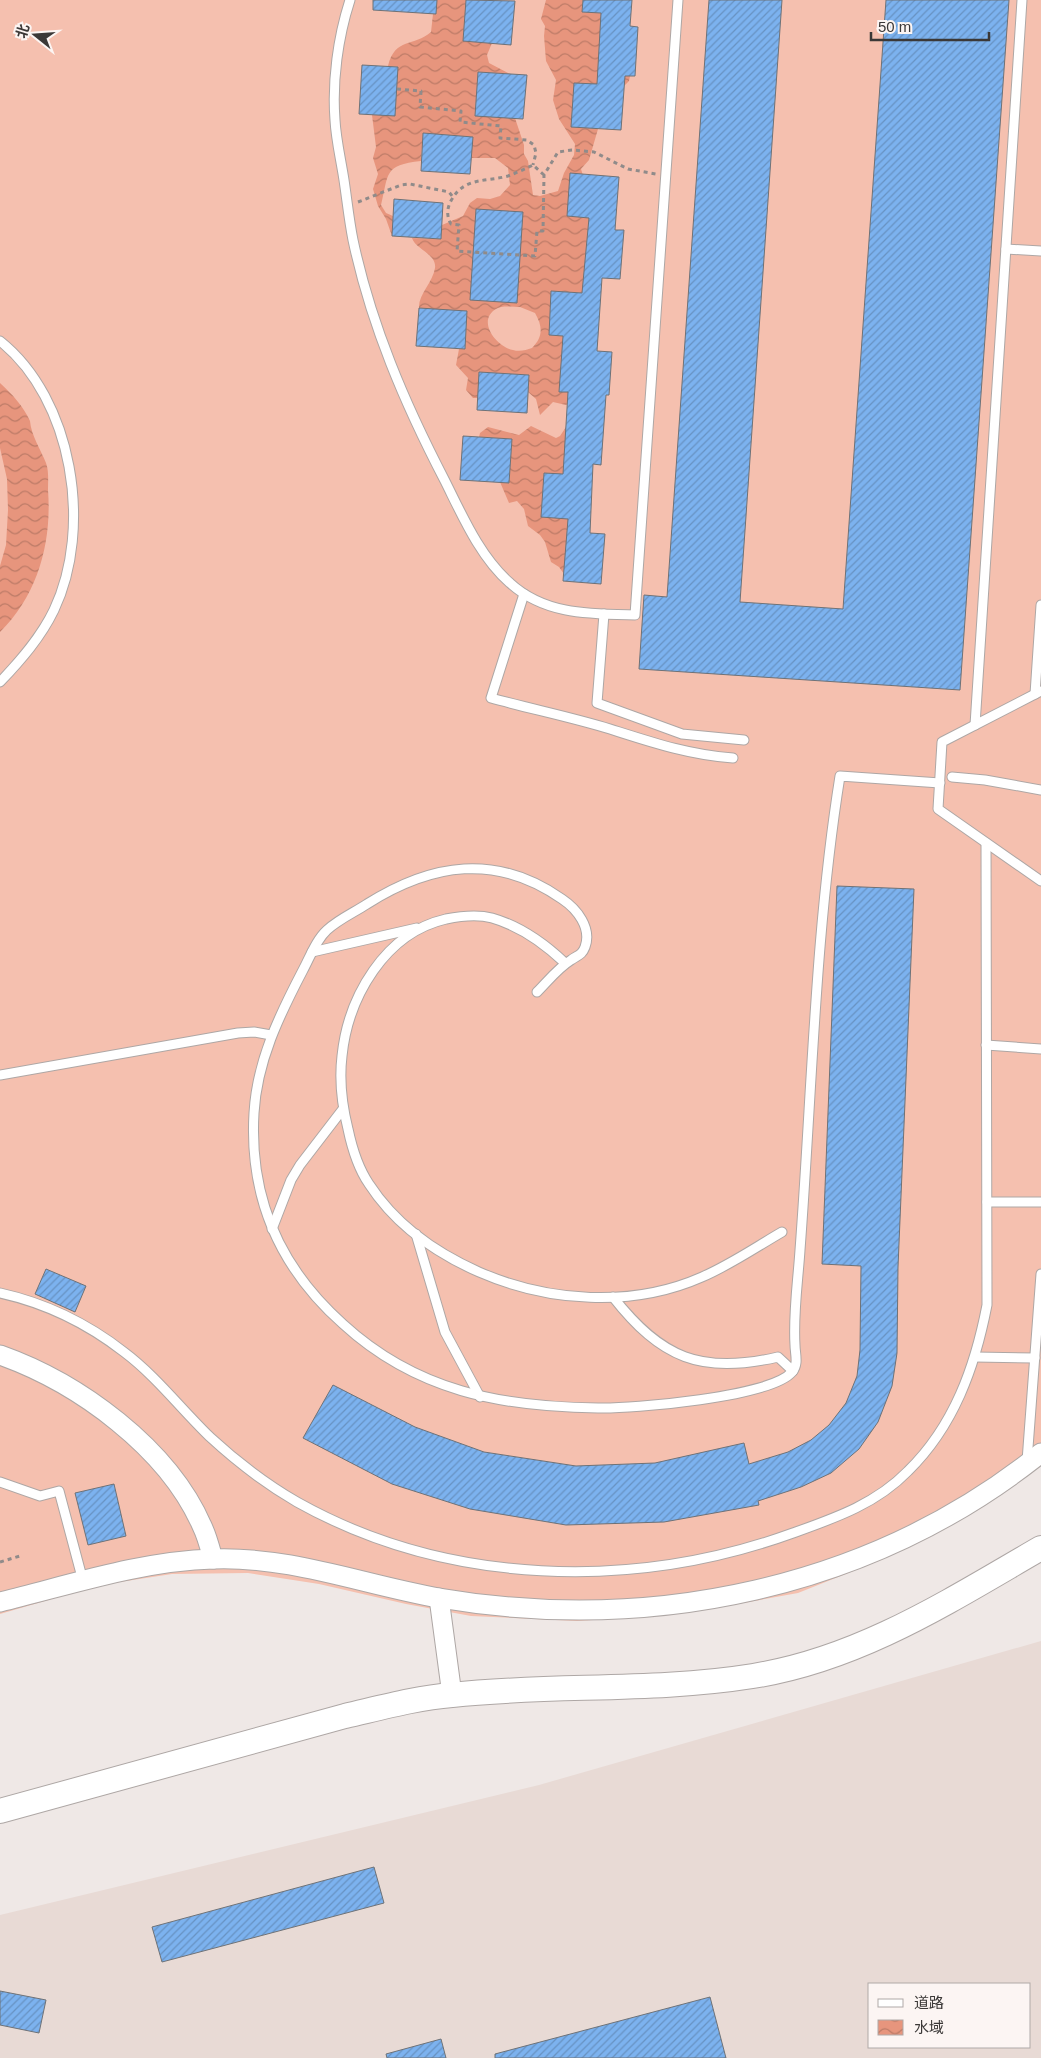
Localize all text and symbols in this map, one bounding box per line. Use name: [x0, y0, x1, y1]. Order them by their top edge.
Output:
north arrow: [10, 10, 60, 60]
scale bar: [871, 10, 988, 42]
text: 50 m: [878, 18, 911, 35]
text: 北: [13, 22, 32, 40]
legend: [868, 1983, 1031, 2048]
text: 道路: [914, 1994, 944, 2011]
text: 水域: [914, 2019, 944, 2036]

